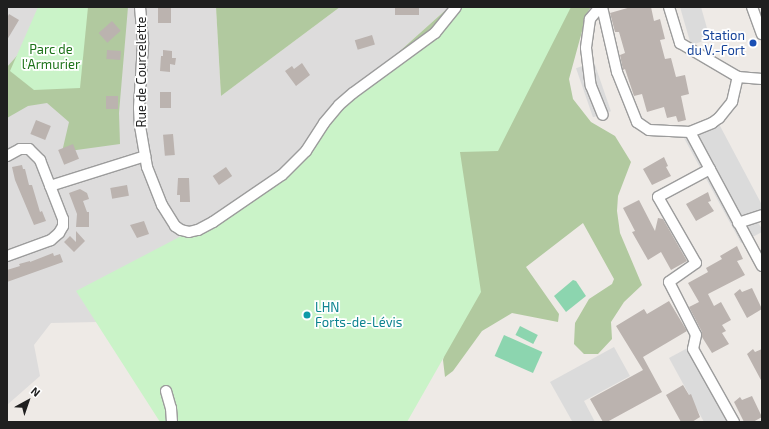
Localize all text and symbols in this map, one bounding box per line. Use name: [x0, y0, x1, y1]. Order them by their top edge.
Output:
street label: Rue de Courcelette: [133, 17, 149, 127]
place label: Station du V.-Fort: [687, 28, 745, 59]
marker: Station du V.-Fort: [748, 38, 758, 48]
park label: Parc de l'Armurier: [22, 42, 80, 73]
place label: LHN Forts-de-Lévis: [315, 300, 402, 331]
marker: LHN Forts-de-Lévis: [302, 310, 312, 320]
north arrow: [8, 381, 48, 421]
text: N: [29, 384, 43, 399]

